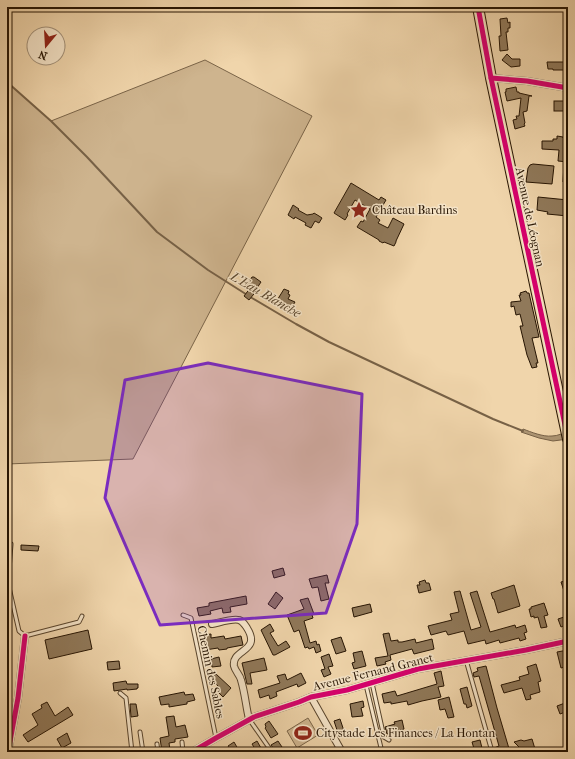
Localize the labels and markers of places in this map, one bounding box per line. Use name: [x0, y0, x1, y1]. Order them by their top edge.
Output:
place icon: Château Bardins: [349, 200, 369, 220]
place label: Château Bardins: [372, 203, 458, 217]
sports icon: Citystade Les Finances / La Hontan: [293, 723, 313, 743]
place label: Citystade Les Finances / La Hontan: [316, 726, 495, 740]

